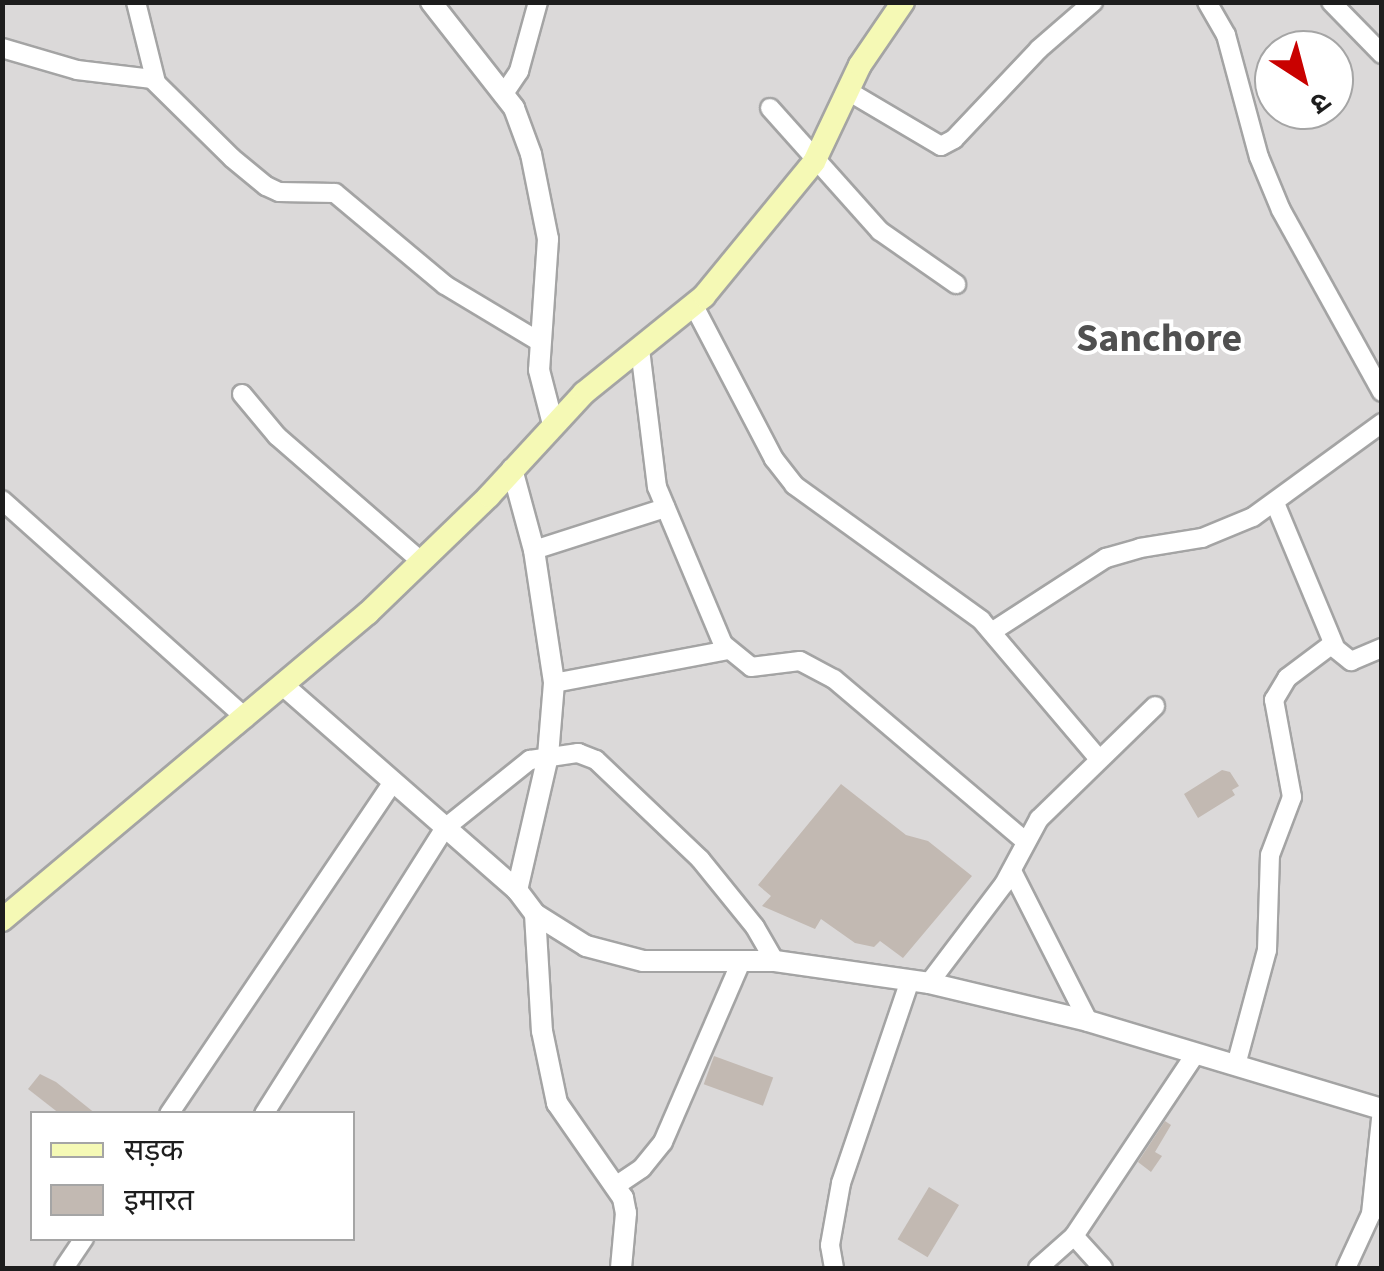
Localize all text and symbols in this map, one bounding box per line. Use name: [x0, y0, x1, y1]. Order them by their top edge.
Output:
north arrow: [1254, 30, 1354, 130]
text: उ: [1302, 82, 1339, 124]
district label: Sanchore: [1076, 315, 1242, 363]
legend: [30, 1111, 355, 1241]
text: सड़क: [124, 1129, 183, 1172]
text: इमारत: [124, 1179, 194, 1222]

